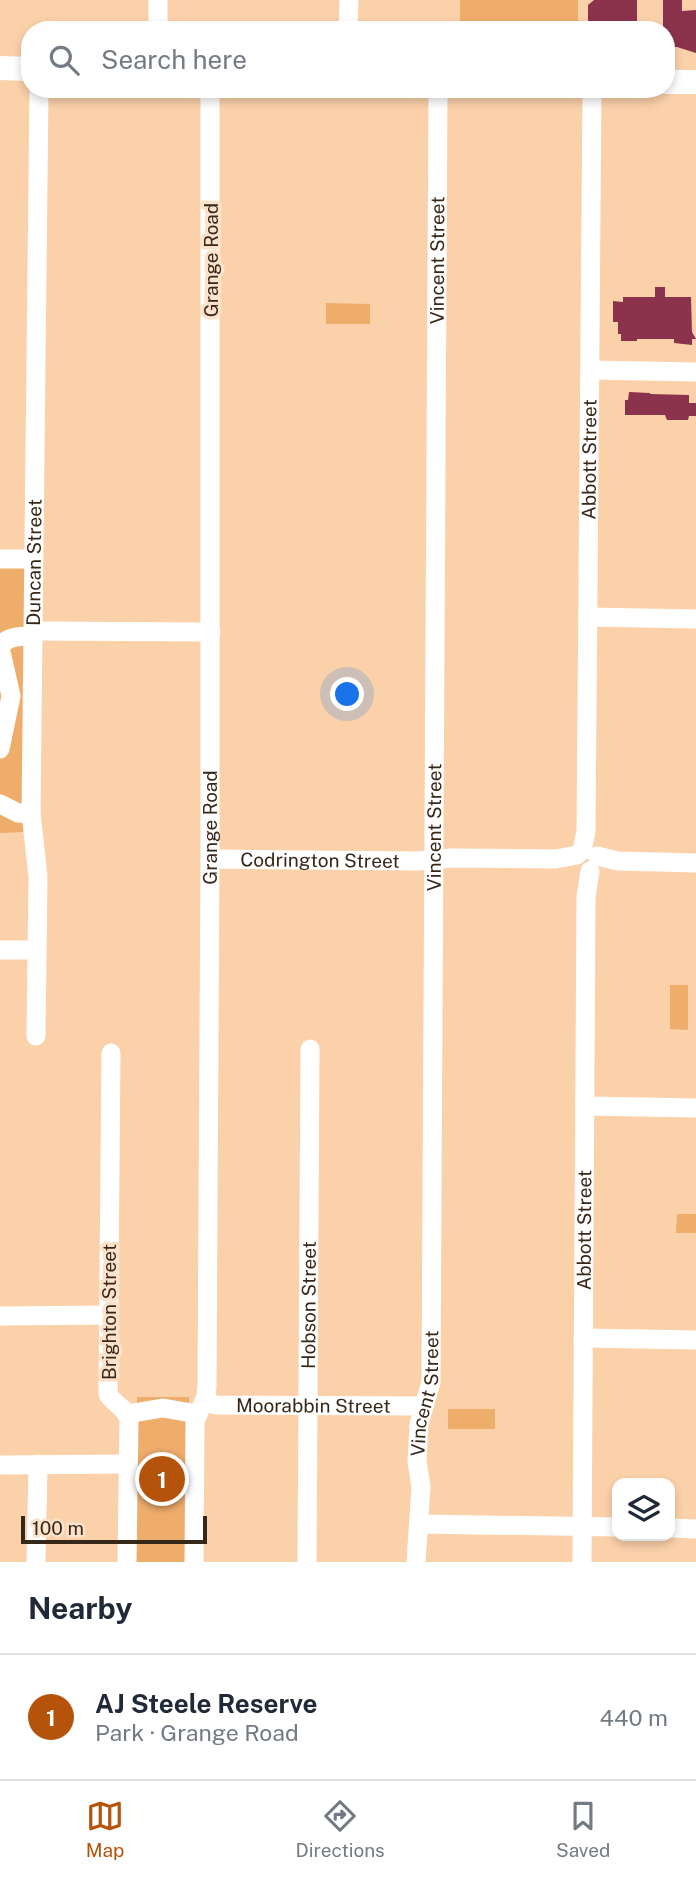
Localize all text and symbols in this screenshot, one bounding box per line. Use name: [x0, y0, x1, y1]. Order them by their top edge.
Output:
search box: [21, 21, 675, 98]
icon: search: [45, 41, 83, 79]
text: Search here: [101, 44, 247, 75]
street label: Vincent Street: [426, 196, 448, 324]
street label: Grange Road: [200, 203, 222, 317]
street label: Abbott Street: [578, 399, 600, 520]
street label: Duncan Street: [22, 499, 45, 626]
your location: [330, 677, 364, 711]
street label: Vincent Street: [423, 763, 445, 891]
street label: Grange Road: [199, 770, 221, 885]
street label: Codrington Street: [240, 848, 400, 872]
street label: Abbott Street: [573, 1170, 595, 1290]
street label: Hobson Street: [297, 1241, 320, 1369]
street label: Brighton Street: [98, 1244, 120, 1380]
street label: Vincent Street: [406, 1330, 442, 1457]
street label: Moorabbin Street: [236, 1394, 391, 1417]
pin: 1: [139, 1453, 185, 1505]
map controls: [612, 1478, 675, 1541]
button: layers: [612, 1478, 675, 1541]
scale bar: [21, 1513, 206, 1545]
text: 100 m: [32, 1517, 84, 1539]
text: Nearby: [28, 1590, 132, 1626]
text: AJ Steele Reserve: [95, 1688, 318, 1719]
text: 1: [46, 1704, 56, 1731]
text: 440 m: [600, 1704, 668, 1731]
text: Park · Grange Road: [95, 1719, 299, 1746]
tab: Map: [86, 1797, 124, 1861]
tab: Directions: [295, 1797, 385, 1861]
tab: Saved: [556, 1797, 610, 1861]

